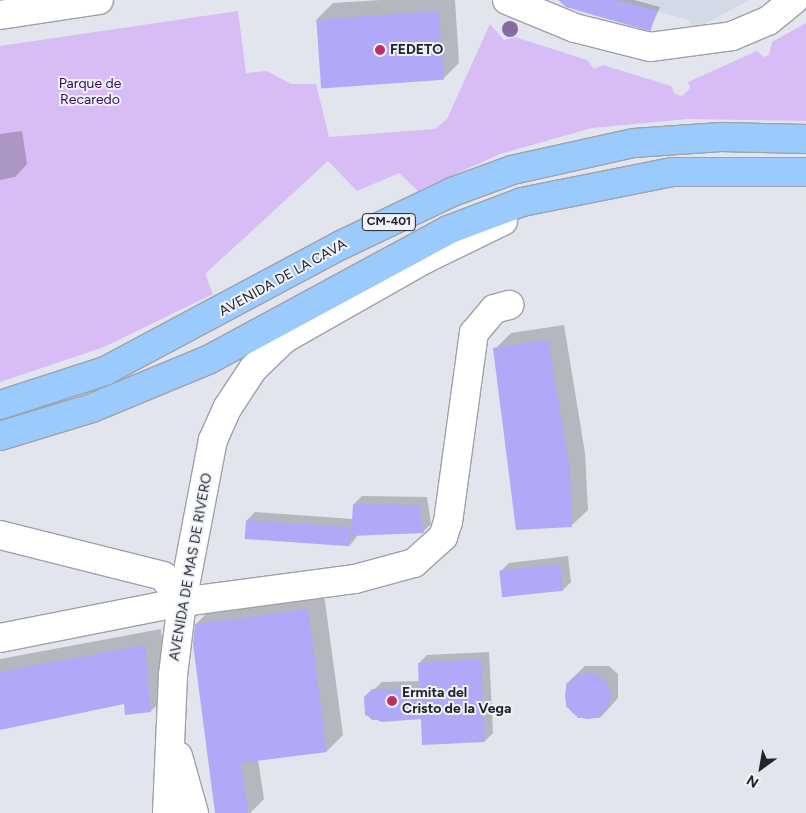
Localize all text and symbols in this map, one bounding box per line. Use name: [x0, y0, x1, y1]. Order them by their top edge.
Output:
place label: FEDETO: [390, 42, 443, 58]
marker: FEDETO: [374, 44, 386, 56]
park label: Parque de Recaredo: [59, 76, 121, 108]
road number: CM-401: [362, 212, 416, 232]
street label: AVENIDA DE LA CAVA: [216, 236, 350, 320]
street label: AVENIDA DE MAS DE RIVERO: [166, 472, 216, 662]
place label: Ermita del Cristo de la Vega: [402, 685, 511, 718]
marker: Ermita del Cristo de la Vega: [386, 695, 398, 707]
north arrow: [736, 743, 786, 793]
text: N: [744, 771, 762, 791]

